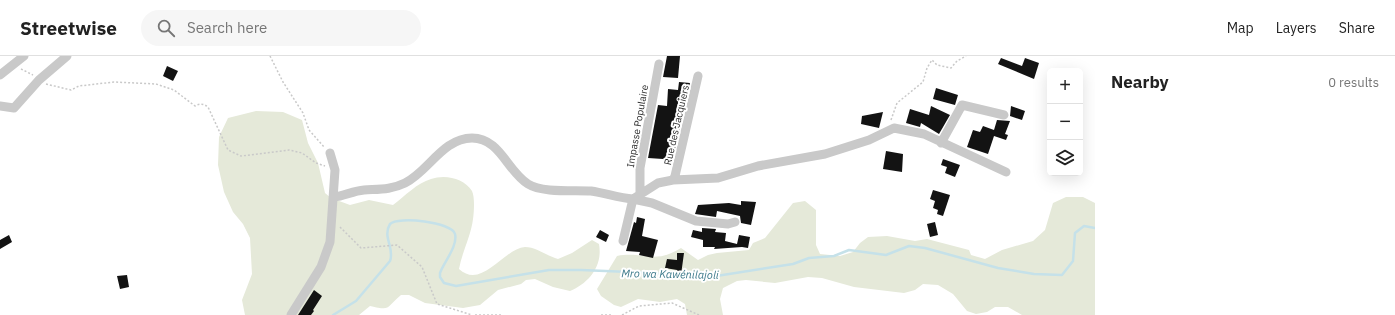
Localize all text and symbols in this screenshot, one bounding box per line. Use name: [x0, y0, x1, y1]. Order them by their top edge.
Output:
search box: [141, 10, 421, 46]
text: Streetwise: [20, 16, 117, 40]
icon: search: [155, 17, 177, 39]
text: Search here: [187, 18, 267, 37]
text: Map: [1227, 19, 1254, 37]
text: Layers: [1276, 19, 1317, 37]
text: Share: [1339, 19, 1375, 37]
map controls: [1047, 68, 1083, 176]
button: +: [1047, 68, 1083, 104]
text: Nearby: [1111, 71, 1169, 93]
text: 0 results: [1328, 74, 1379, 91]
street label: Impasse Populaire: [624, 83, 651, 169]
street label: Rue des Jacquiers: [661, 84, 692, 166]
button: −: [1047, 104, 1083, 140]
button: layers: [1047, 140, 1083, 176]
water label: Mro wa Kawénilajoli: [621, 266, 719, 282]

